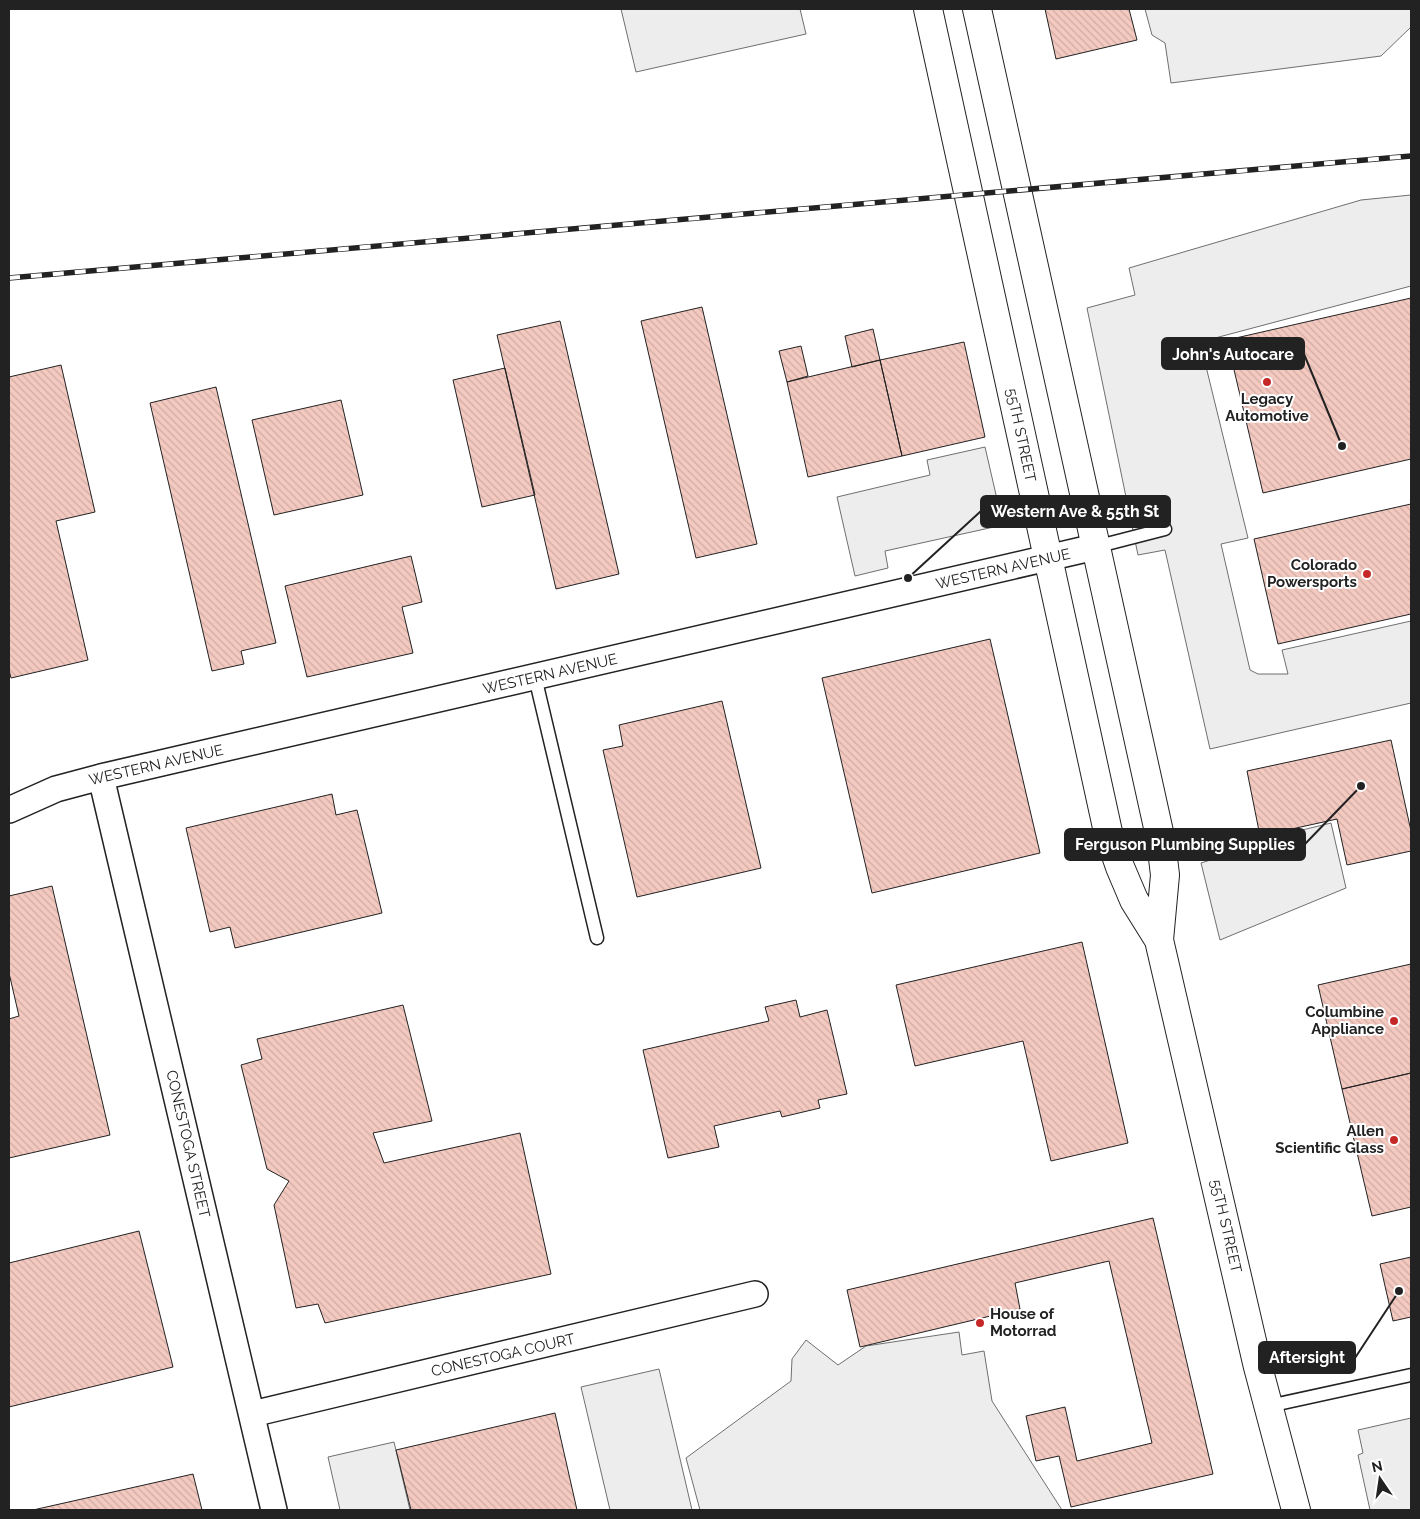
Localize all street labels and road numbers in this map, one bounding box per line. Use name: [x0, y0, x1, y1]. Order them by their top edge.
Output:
street label: 55TH STREET: [1002, 386, 1040, 484]
street label: WESTERN AVENUE: [934, 545, 1072, 593]
street label: WESTERN AVENUE: [481, 650, 619, 698]
street label: WESTERN AVENUE: [87, 741, 225, 789]
street label: CONESTOGA STREET: [162, 1068, 214, 1220]
street label: 55TH STREET: [1206, 1177, 1246, 1275]
street label: CONESTOGA COURT: [429, 1330, 577, 1380]

